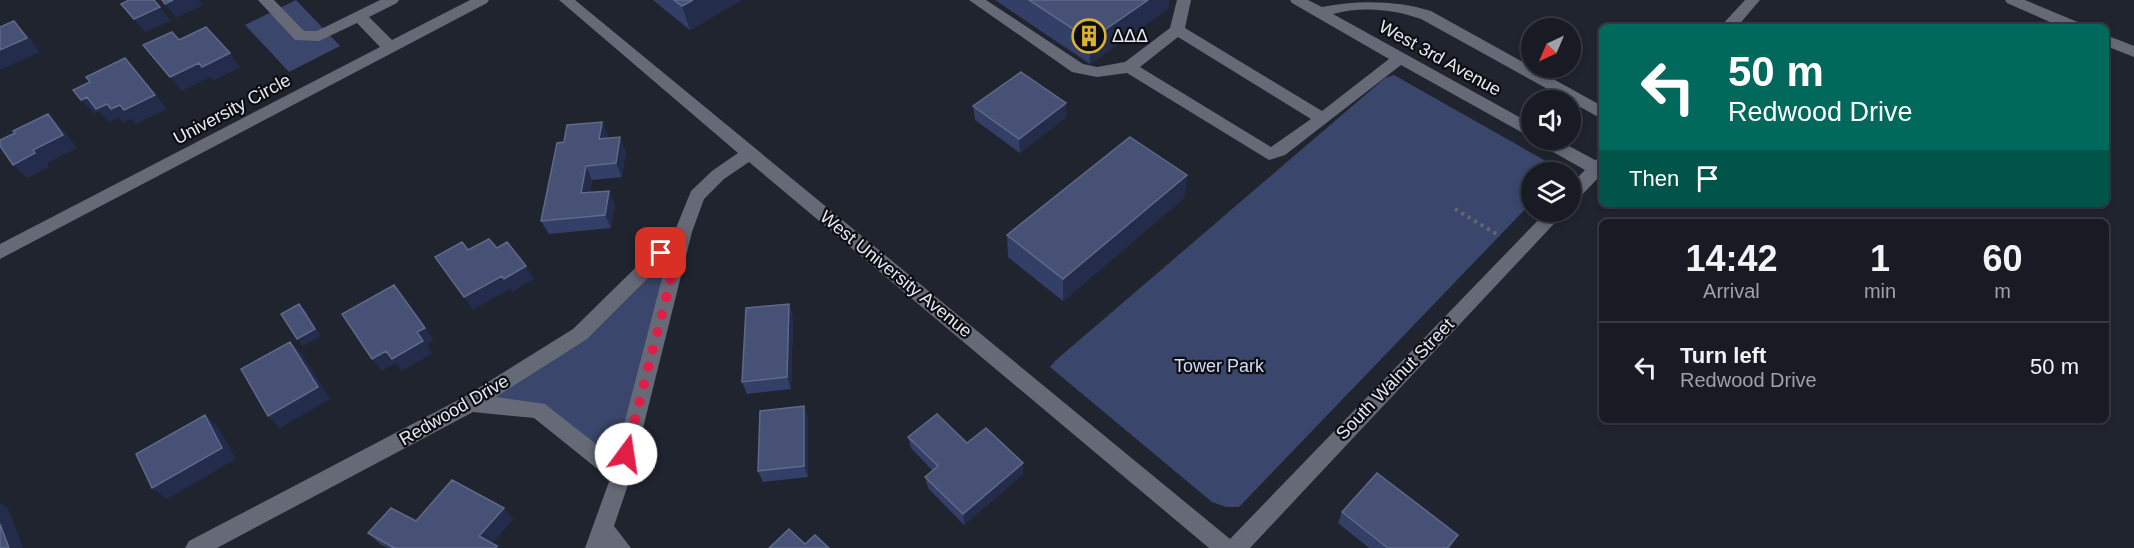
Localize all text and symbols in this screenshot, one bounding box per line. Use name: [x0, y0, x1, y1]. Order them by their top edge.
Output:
street label: West 3rd Avenue: [1375, 16, 1505, 100]
building icon: ΔΔΔ: [1071, 18, 1107, 54]
north arrow: [1521, 18, 1581, 78]
map controls: [1521, 18, 1581, 222]
place label: ΔΔΔ: [1112, 26, 1148, 46]
icon: left: [1629, 48, 1707, 126]
text: 50 m: [1728, 48, 1824, 95]
street label: University Circle: [170, 70, 294, 148]
button: sound: [1521, 90, 1581, 150]
text: Redwood Drive: [1728, 97, 1913, 127]
button: layers: [1521, 162, 1581, 222]
icon: arrive: [1691, 162, 1724, 195]
text: Then: [1629, 166, 1679, 191]
street label: West University Avenue: [816, 207, 976, 341]
pin: [635, 227, 686, 278]
icon: arrive: [644, 236, 677, 269]
text: 14:42: [1685, 238, 1777, 279]
text: 1: [1870, 238, 1890, 279]
text: 60: [1983, 238, 2023, 279]
text: Arrival: [1703, 280, 1760, 302]
text: min: [1864, 280, 1896, 302]
text: m: [1994, 280, 2011, 302]
street label: South Walnut Street: [1332, 314, 1458, 444]
text: Turn left: [1680, 343, 1766, 368]
icon: left: [1629, 351, 1662, 384]
text: 50 m: [2030, 354, 2079, 379]
park label: Tower Park: [1174, 356, 1265, 376]
text: Redwood Drive: [1680, 369, 1817, 391]
street label: Redwood Drive: [396, 371, 512, 449]
position arrow: [594, 422, 658, 486]

